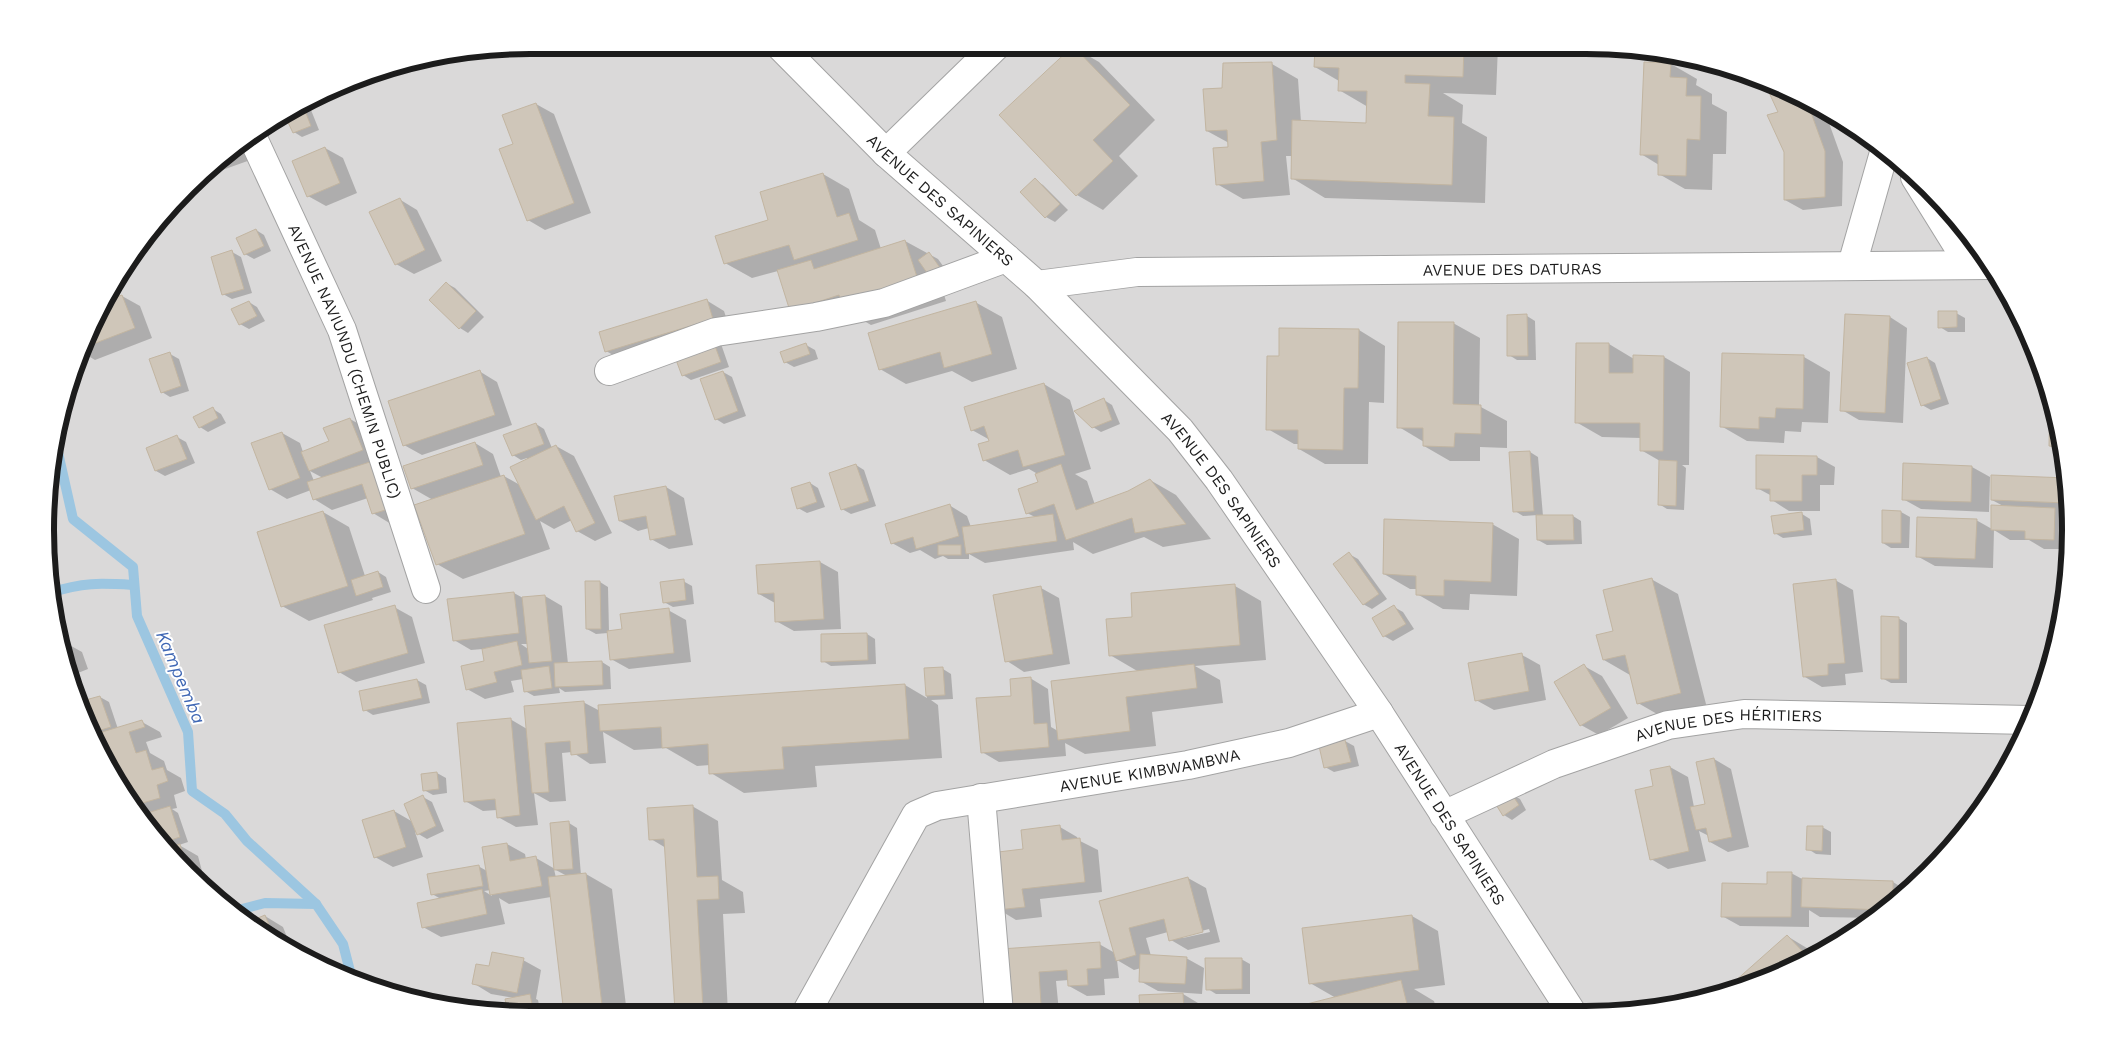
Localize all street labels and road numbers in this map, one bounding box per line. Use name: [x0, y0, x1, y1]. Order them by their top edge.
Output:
street label: AVENUE DES SAPINIERS: [863, 130, 1018, 270]
street label: AVENUE NAVIUNDU (CHEMIN PUBLIC): [285, 221, 405, 501]
street label: AVENUE DES DATURAS: [1423, 259, 1602, 279]
street label: AVENUE DES SAPINIERS: [1158, 408, 1286, 571]
street label: AVENUE DES HÉRITIERS: [1632, 704, 1822, 745]
street label: AVENUE DES SAPINIERS: [1391, 739, 1510, 908]
street label: AVENUE KIMBWAMBWA: [1058, 744, 1242, 795]

